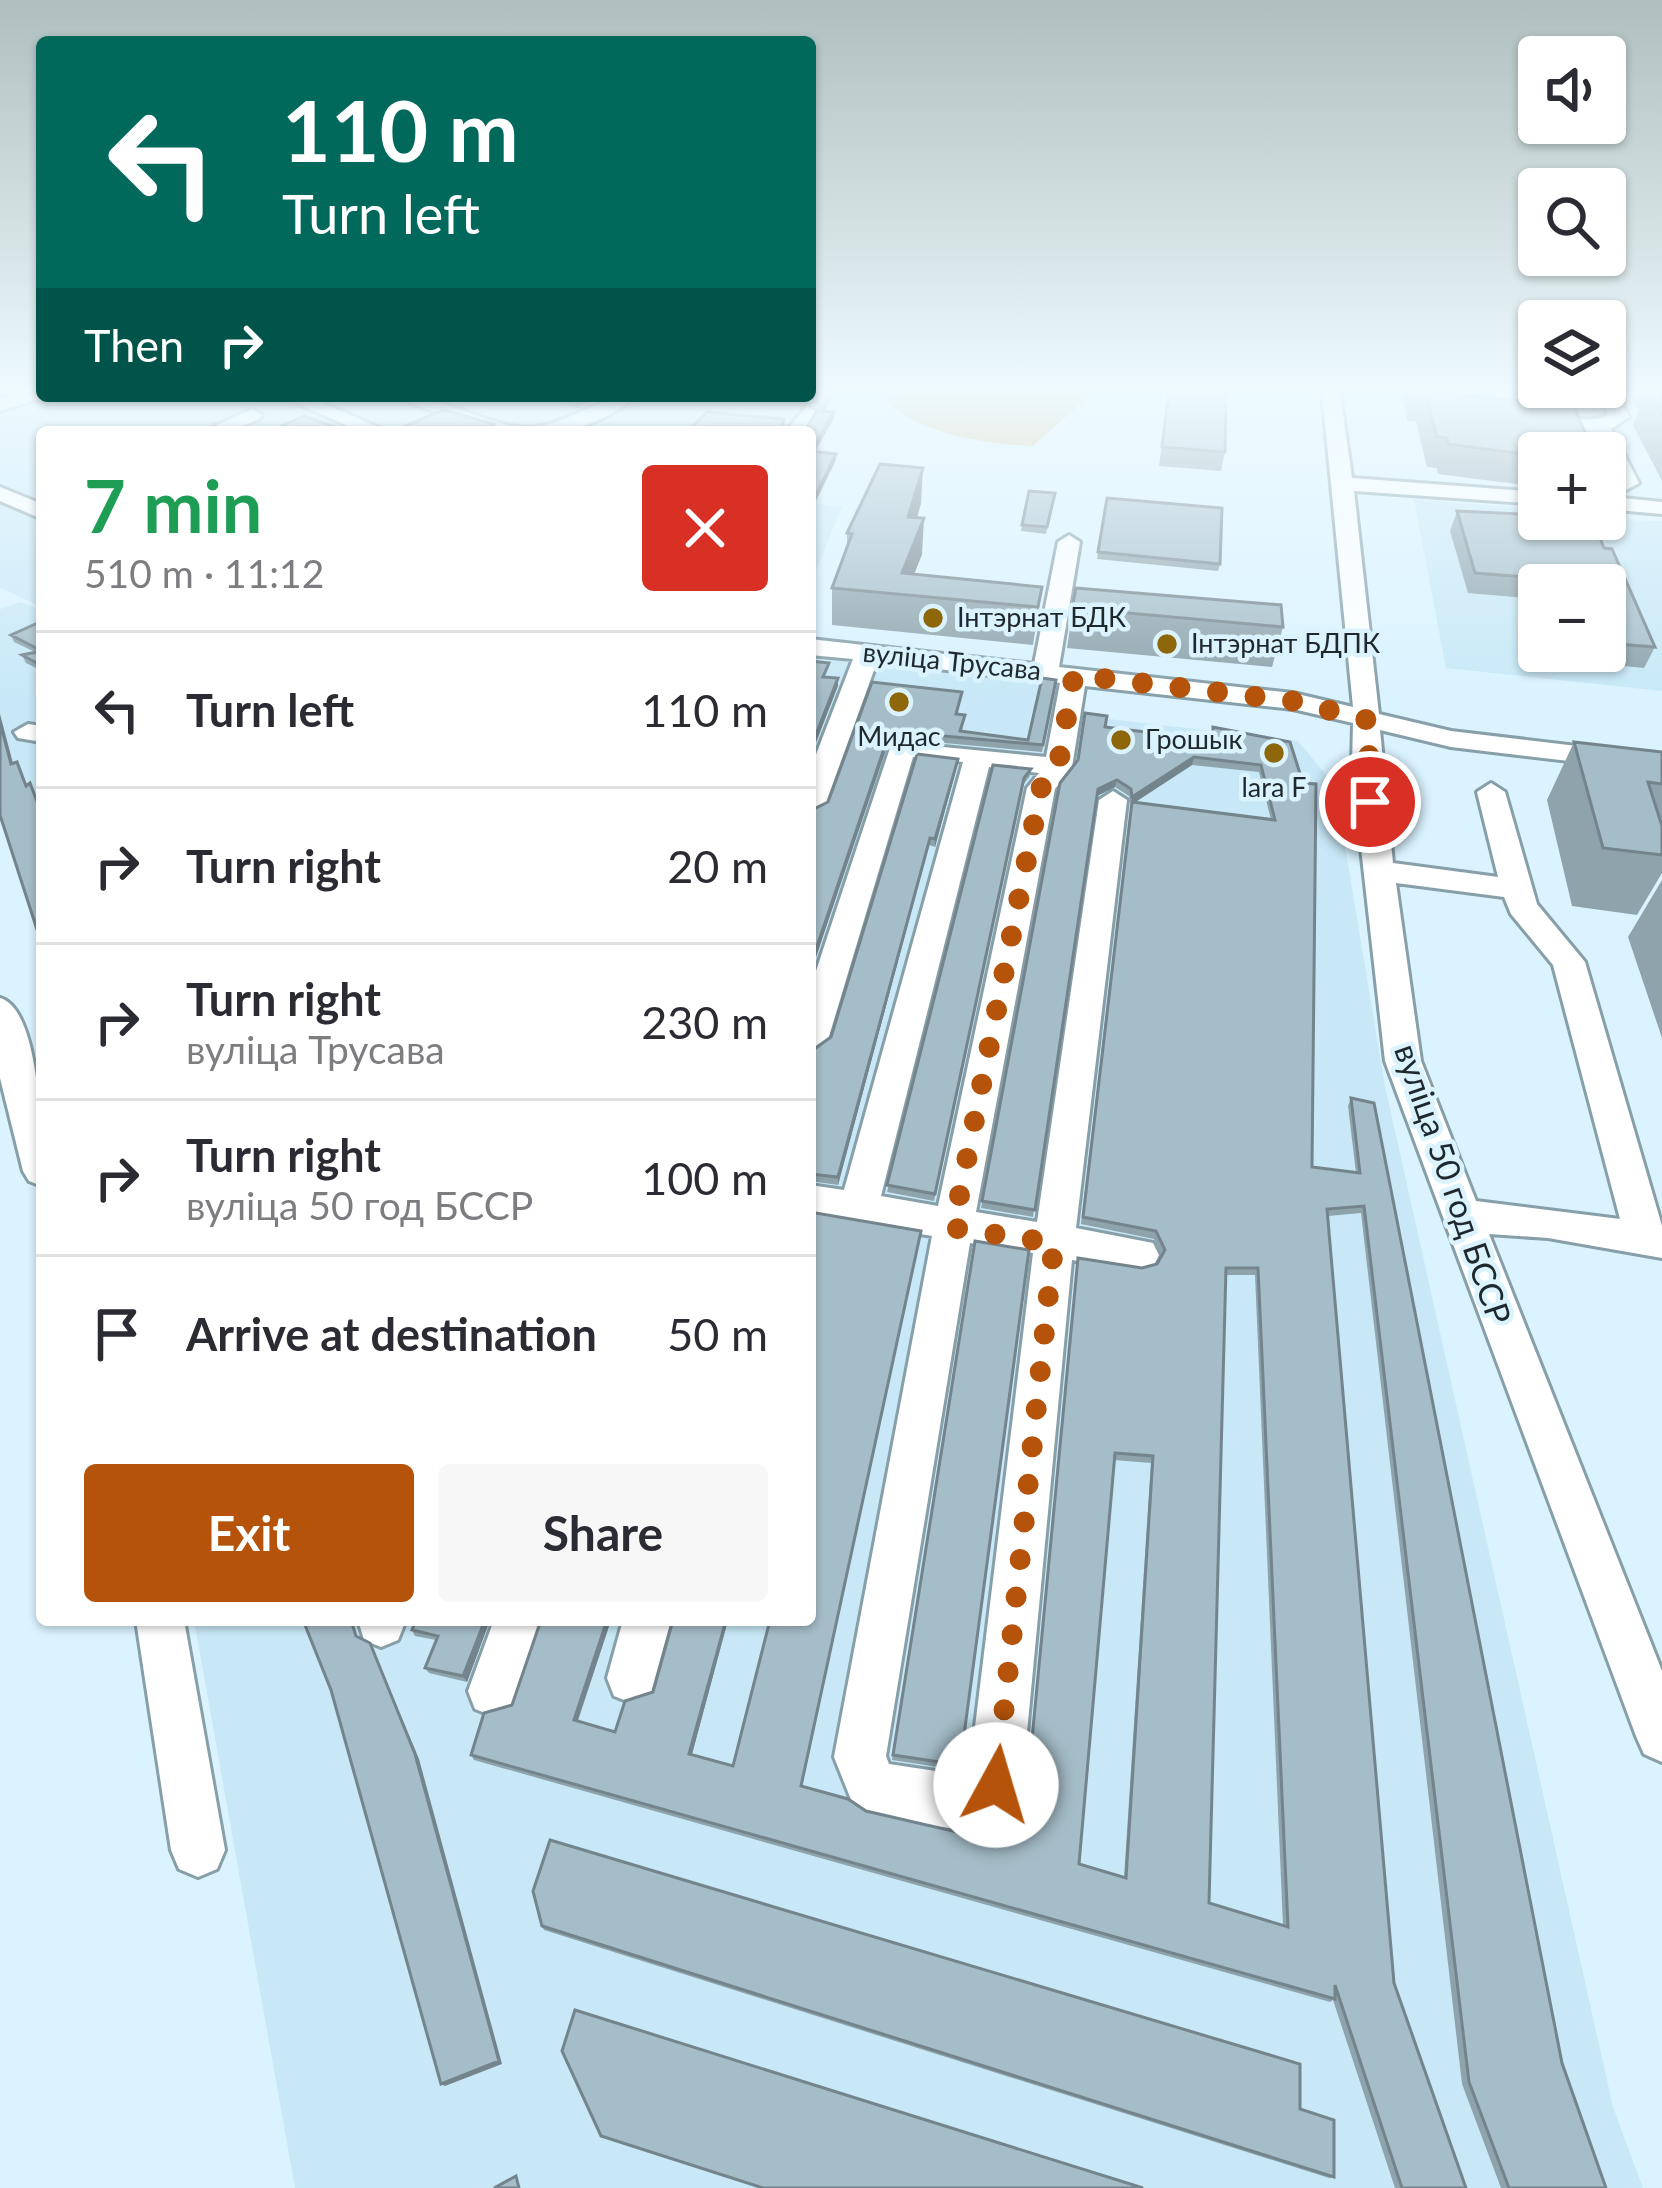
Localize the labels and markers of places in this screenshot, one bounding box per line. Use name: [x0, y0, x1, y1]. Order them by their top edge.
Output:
place label: Інтэрнат БДК: [957, 600, 1126, 633]
marker: Інтэрнат БДК: [920, 605, 946, 631]
place label: Інтэрнат БДПК: [1191, 626, 1380, 659]
marker: Інтэрнат БДПК: [1154, 631, 1180, 657]
marker: Мидас: [886, 689, 912, 715]
place label: Мидас: [857, 719, 941, 752]
place label: Грошык: [1145, 722, 1242, 755]
marker: Грошык: [1108, 727, 1134, 753]
marker: lara F: [1261, 740, 1287, 766]
pin: [1319, 751, 1421, 853]
place label: lara F: [1241, 770, 1307, 803]

